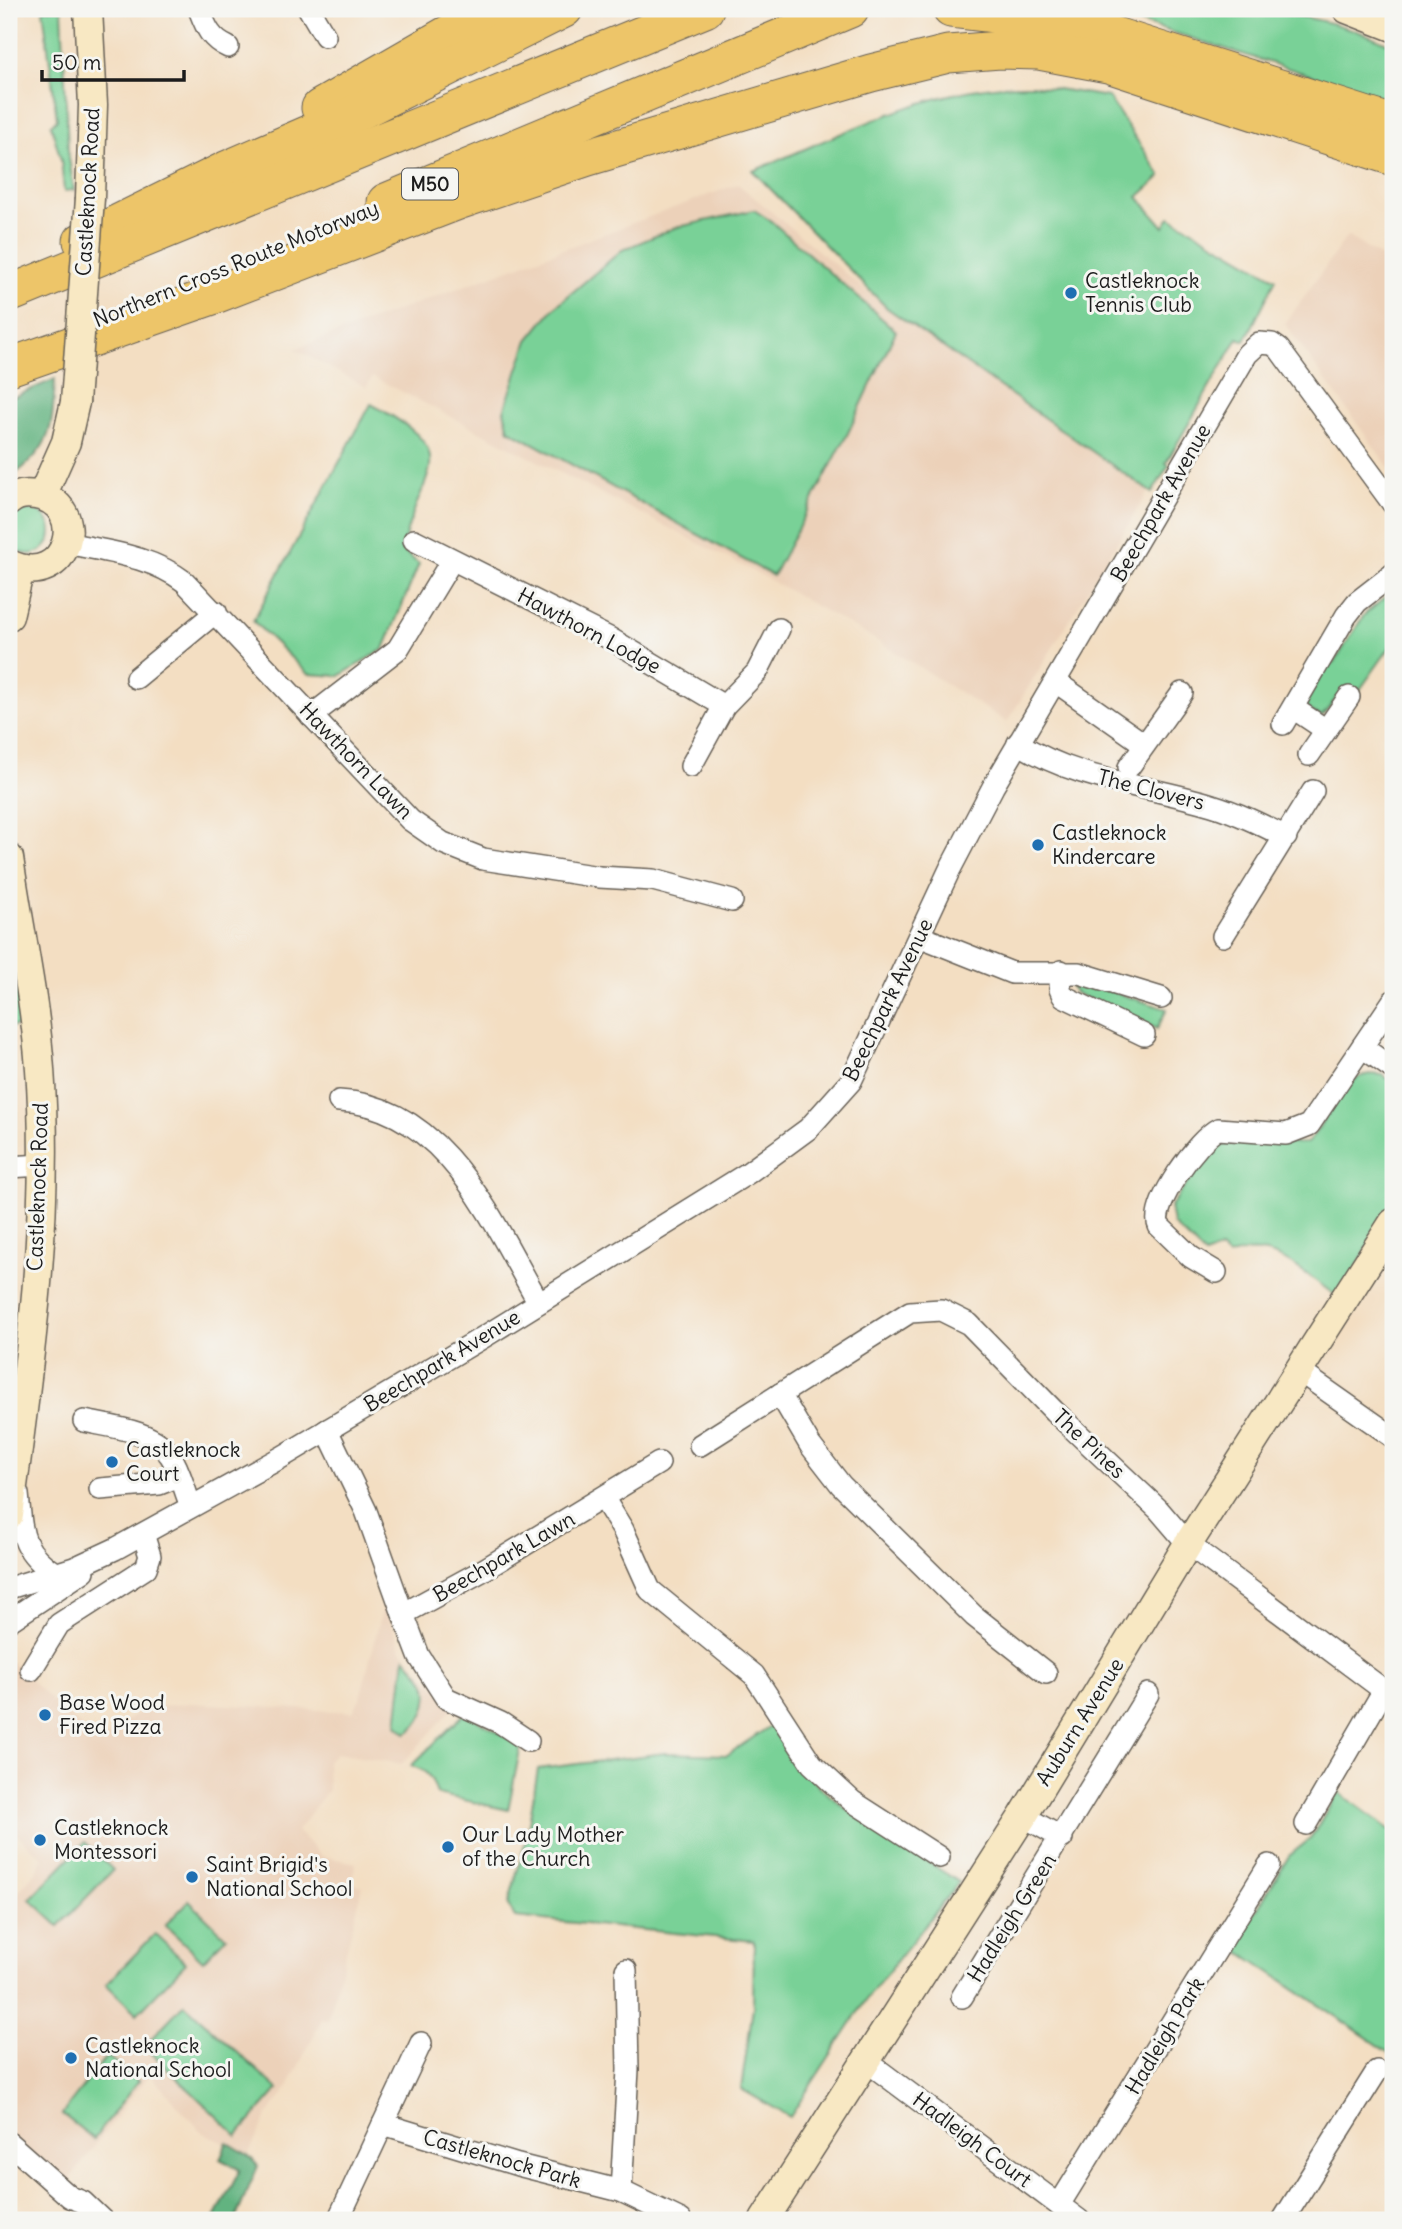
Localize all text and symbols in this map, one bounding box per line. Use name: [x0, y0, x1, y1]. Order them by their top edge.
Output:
scale bar: [42, 38, 184, 82]
text: 50 m: [52, 49, 101, 76]
street label: Castleknock Road: [70, 107, 105, 277]
road number: M50: [402, 168, 458, 200]
street label: Northern Cross Route Motorway: [89, 194, 383, 333]
place label: Castleknock Tennis Club: [1085, 267, 1199, 318]
marker: Castleknock Tennis Club: [1063, 285, 1079, 301]
street label: Beechpark Avenue: [1104, 419, 1217, 587]
street label: Hawthorn Lodge: [513, 581, 666, 680]
street label: Hawthorn Lawn: [294, 697, 419, 825]
street label: The Clovers: [1095, 763, 1207, 816]
place label: Castleknock Kindercare: [1052, 819, 1166, 870]
marker: Castleknock Kindercare: [1030, 837, 1046, 853]
street label: Beechpark Avenue: [836, 914, 939, 1086]
street label: Castleknock Road: [21, 1102, 54, 1272]
street label: Beechpark Avenue: [359, 1303, 525, 1418]
street label: The Pines: [1047, 1403, 1131, 1484]
place label: Castleknock Court: [126, 1436, 240, 1487]
marker: Castleknock Court: [104, 1454, 120, 1470]
street label: Beechpark Lawn: [428, 1505, 580, 1608]
street label: Auburn Avenue: [1030, 1653, 1130, 1791]
place label: Base Wood Fired Pizza: [59, 1689, 165, 1740]
marker: Base Wood Fired Pizza: [37, 1707, 53, 1723]
place label: Castleknock Montessori: [54, 1814, 168, 1865]
place label: Our Lady Mother of the Church: [462, 1821, 625, 1872]
marker: Castleknock Montessori: [32, 1832, 48, 1848]
marker: Our Lady Mother of the Church: [440, 1839, 456, 1855]
street label: Hadleigh Green: [961, 1848, 1062, 1987]
place label: Saint Brigid's National School: [206, 1851, 353, 1902]
marker: Saint Brigid's National School: [184, 1869, 200, 1885]
street label: Hadleigh Park: [1119, 1972, 1210, 2099]
place label: Castleknock National School: [85, 2032, 232, 2083]
marker: Castleknock National School: [63, 2050, 79, 2066]
street label: Hadleigh Court: [907, 2086, 1037, 2193]
street label: Castleknock Park: [420, 2123, 584, 2194]

